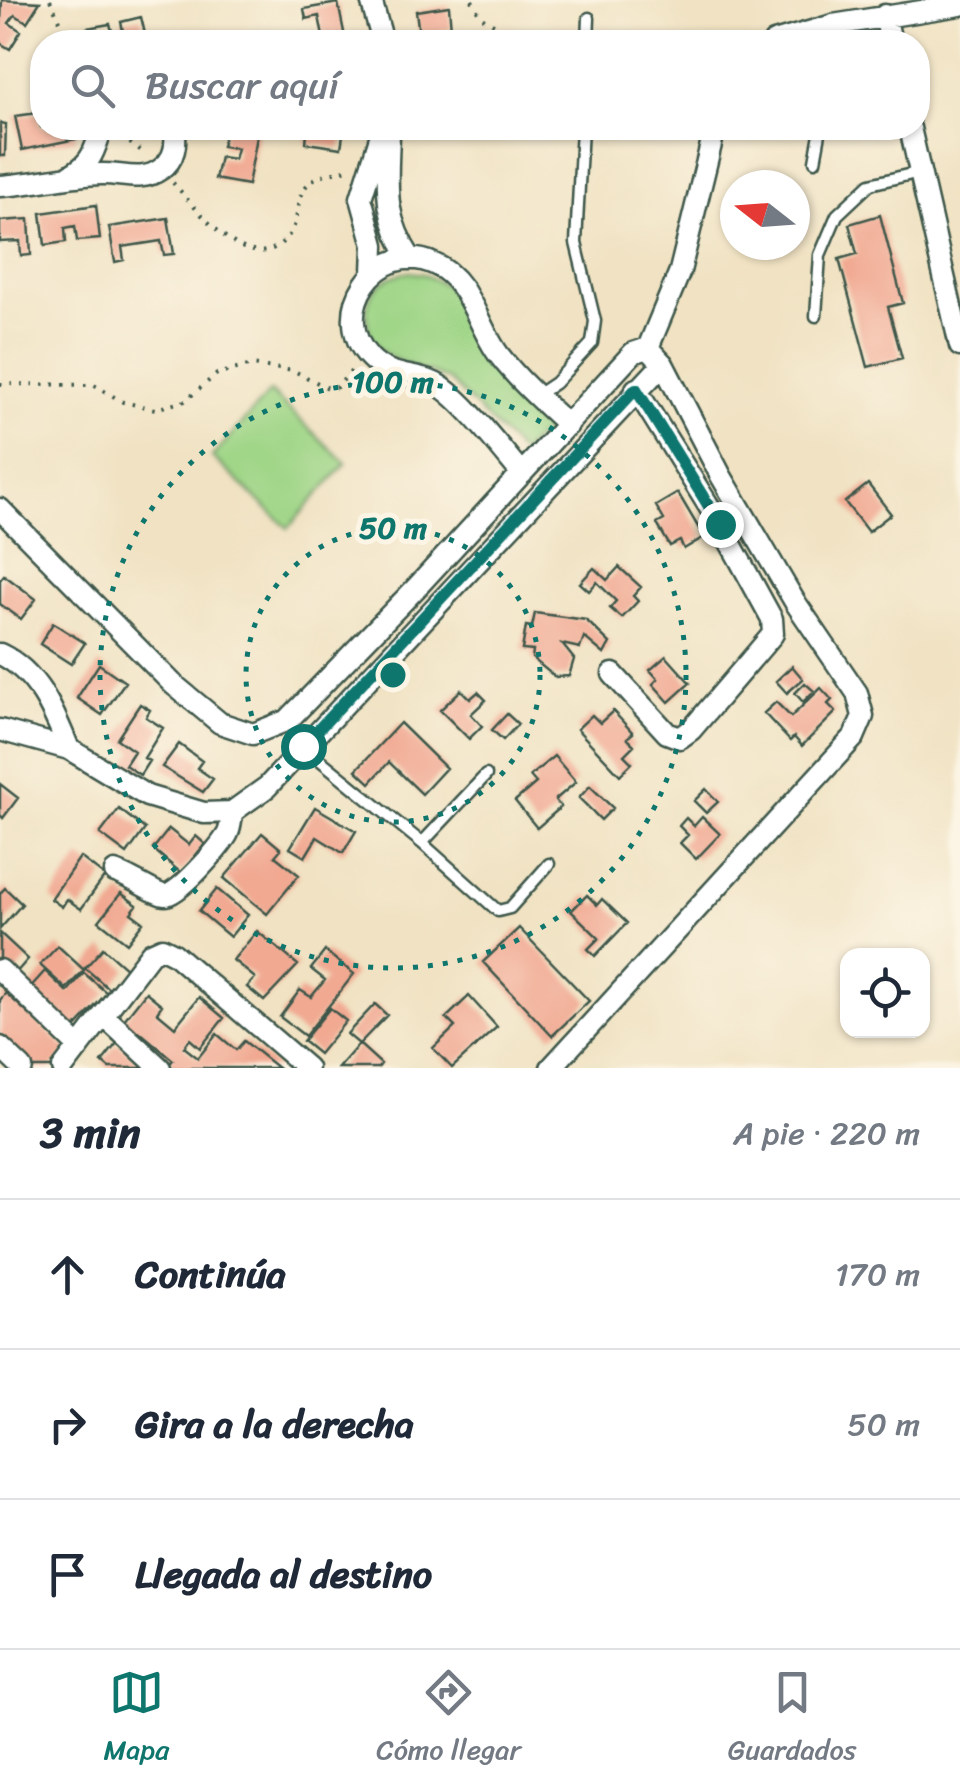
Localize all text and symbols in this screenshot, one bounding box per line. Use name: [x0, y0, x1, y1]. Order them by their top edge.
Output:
search box: [30, 30, 930, 140]
text: Buscar aquí: [145, 52, 339, 119]
icon: search: [65, 58, 120, 113]
north arrow: [720, 170, 810, 260]
text: 100 m: [352, 355, 434, 409]
text: 50 m: [359, 501, 427, 555]
route end: [698, 502, 744, 548]
centre of rings: [375, 657, 411, 693]
route start: [281, 724, 327, 770]
map controls: [840, 948, 930, 1038]
button: locate: [840, 948, 930, 1038]
text: 3 min: [40, 1096, 140, 1170]
text: A pie · 220 m: [733, 1105, 920, 1162]
text: Continúa: [135, 1241, 286, 1308]
text: 170 m: [835, 1246, 920, 1303]
icon: ahead: [40, 1247, 95, 1302]
text: Gira a la derecha: [135, 1391, 414, 1458]
text: 50 m: [847, 1396, 920, 1453]
icon: right: [40, 1397, 95, 1452]
text: Llegada al destino: [135, 1541, 432, 1608]
icon: arrive: [40, 1547, 95, 1602]
tab: Mapa: [103, 1665, 169, 1774]
tab: Cómo llegar: [376, 1665, 521, 1774]
tab: Guardados: [728, 1665, 857, 1774]

